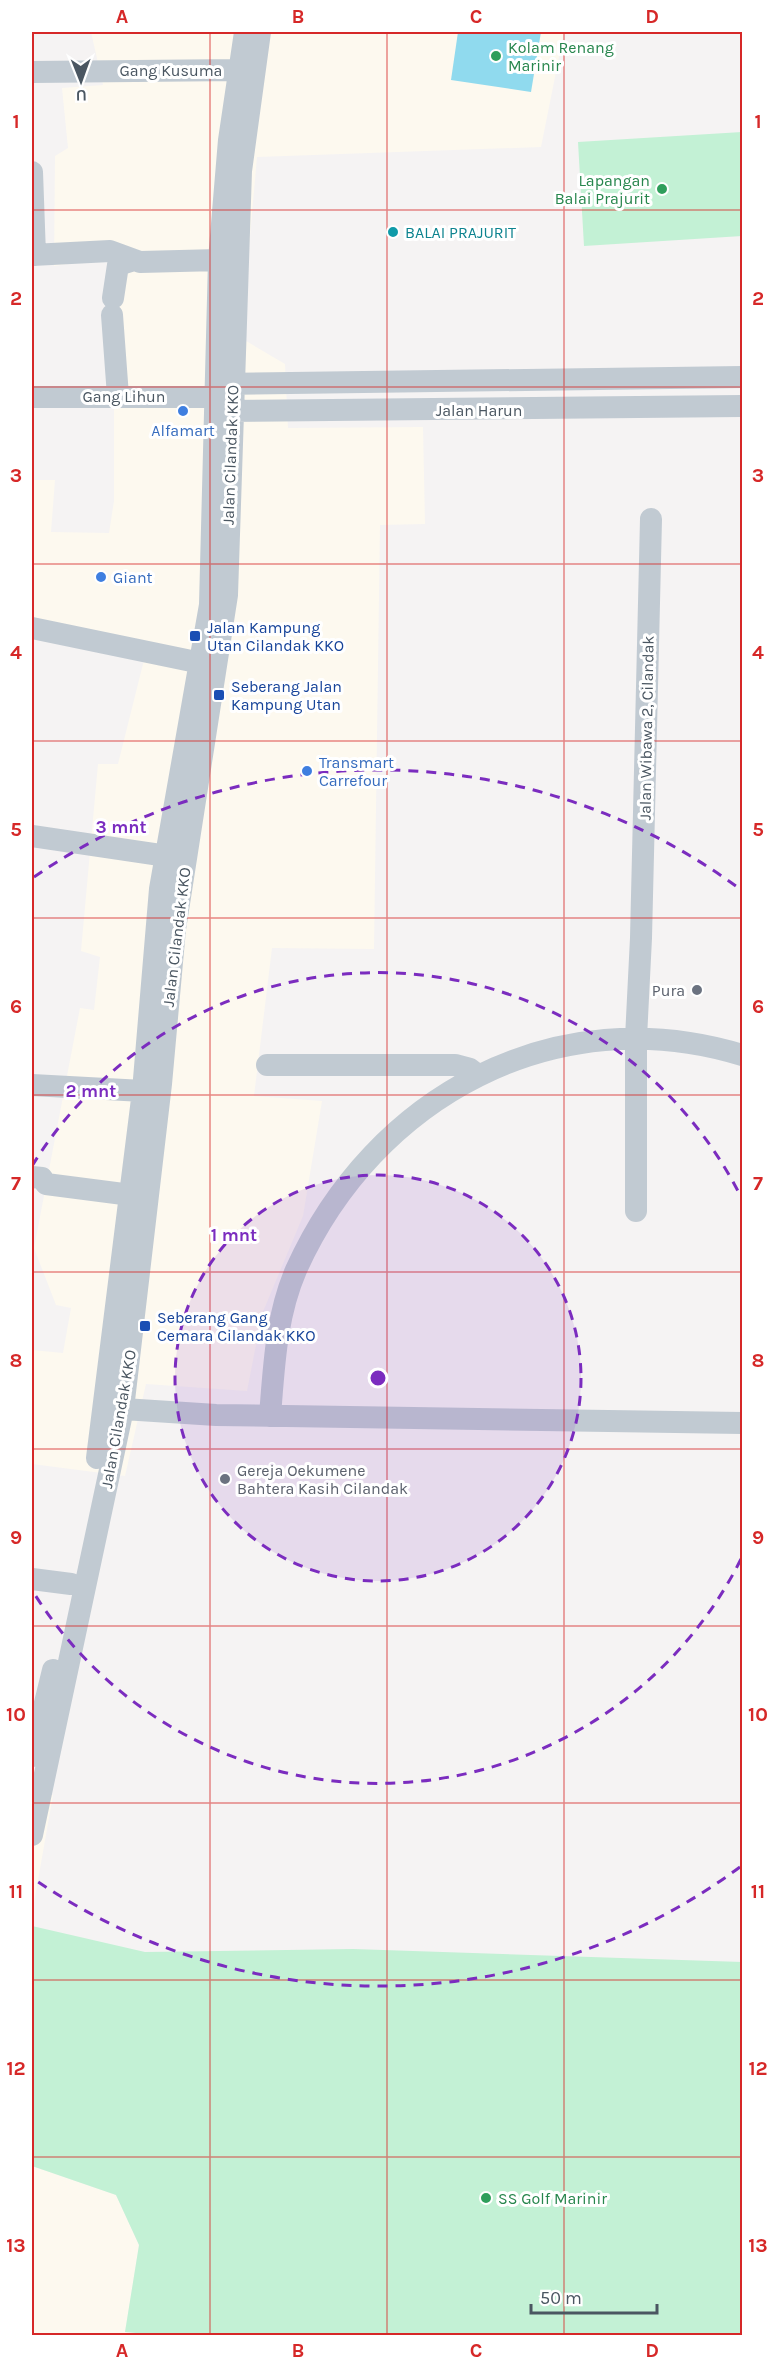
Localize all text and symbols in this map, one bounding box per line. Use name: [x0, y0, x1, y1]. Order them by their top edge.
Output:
text: A: [116, 5, 129, 28]
text: B: [292, 5, 304, 28]
text: C: [470, 5, 482, 28]
text: D: [645, 5, 659, 28]
place label: Kolam Renang Marinir: [508, 38, 614, 75]
marker: Kolam Renang Marinir: [489, 49, 503, 63]
north arrow: [51, 51, 111, 111]
street label: Gang Kusuma: [120, 61, 222, 80]
text: U: [76, 86, 87, 105]
text: 1: [12, 110, 20, 133]
text: 1: [754, 110, 762, 133]
place label: Lapangan Balai Prajurit: [555, 171, 650, 208]
marker: Lapangan Balai Prajurit: [655, 182, 669, 196]
place label: BALAI PRAJURIT: [405, 223, 516, 242]
marker: BALAI PRAJURIT: [386, 225, 400, 239]
text: 2: [10, 287, 22, 310]
text: 2: [752, 287, 764, 310]
street label: Jalan Cilandak KKO: [219, 385, 242, 526]
street label: Gang Lihun: [83, 387, 165, 406]
street label: Jalan Harun: [436, 401, 522, 420]
marker: Alfamart: [176, 404, 190, 418]
place label: Alfamart: [151, 421, 215, 440]
text: 3: [10, 464, 22, 487]
text: 3: [752, 464, 764, 487]
place label: Giant: [113, 568, 153, 587]
marker: Giant: [94, 570, 108, 584]
place label: Jalan Kampung Utan Cilandak KKO: [207, 618, 344, 655]
marker: Jalan Kampung Utan Cilandak KKO: [188, 629, 202, 643]
street label: Jalan Wibawa 2, Cilandak: [635, 635, 658, 821]
text: 4: [10, 641, 22, 664]
text: 4: [752, 641, 764, 664]
place label: Seberang Jalan Kampung Utan: [231, 677, 342, 714]
marker: Seberang Jalan Kampung Utan: [212, 688, 226, 702]
place label: Transmart Carrefour: [319, 753, 394, 790]
marker: Transmart Carrefour: [300, 764, 314, 778]
text: 3 mnt: [95, 816, 147, 838]
text: 5: [10, 818, 22, 841]
text: 5: [752, 818, 764, 841]
street label: Jalan Cilandak KKO: [159, 866, 194, 1008]
place label: Pura: [652, 981, 685, 1000]
marker: Pura: [690, 983, 704, 997]
text: 6: [10, 995, 22, 1018]
text: 6: [752, 995, 764, 1018]
text: 2 mnt: [66, 1080, 116, 1102]
text: 7: [11, 1172, 21, 1195]
text: 7: [753, 1172, 763, 1195]
text: 1 mnt: [211, 1224, 257, 1246]
place label: Seberang Gang Cemara Cilandak KKO: [157, 1308, 316, 1345]
marker: Seberang Gang Cemara Cilandak KKO: [138, 1319, 152, 1333]
street label: Jalan Cilandak KKO: [97, 1348, 140, 1490]
text: 8: [10, 1349, 22, 1372]
text: 8: [752, 1349, 764, 1372]
centre of rings: [368, 1368, 388, 1388]
place label: Gereja Oekumene Bahtera Kasih Cilandak: [237, 1461, 408, 1498]
marker: Gereja Oekumene Bahtera Kasih Cilandak: [218, 1472, 232, 1486]
text: 9: [10, 1526, 22, 1549]
text: 9: [752, 1526, 764, 1549]
text: 10: [6, 1703, 26, 1726]
text: 10: [748, 1703, 768, 1726]
text: 11: [9, 1880, 23, 1903]
text: 11: [751, 1880, 765, 1903]
text: 12: [6, 2057, 26, 2080]
text: 12: [748, 2057, 768, 2080]
place label: SS Golf Marinir: [498, 2189, 607, 2208]
marker: SS Golf Marinir: [479, 2191, 493, 2205]
text: 13: [6, 2234, 26, 2257]
text: 13: [748, 2234, 768, 2257]
scale bar: [531, 2277, 657, 2315]
text: 50 m: [540, 2287, 582, 2309]
text: A: [116, 2339, 129, 2362]
text: B: [292, 2339, 304, 2362]
text: C: [470, 2339, 482, 2362]
text: D: [645, 2339, 659, 2362]

